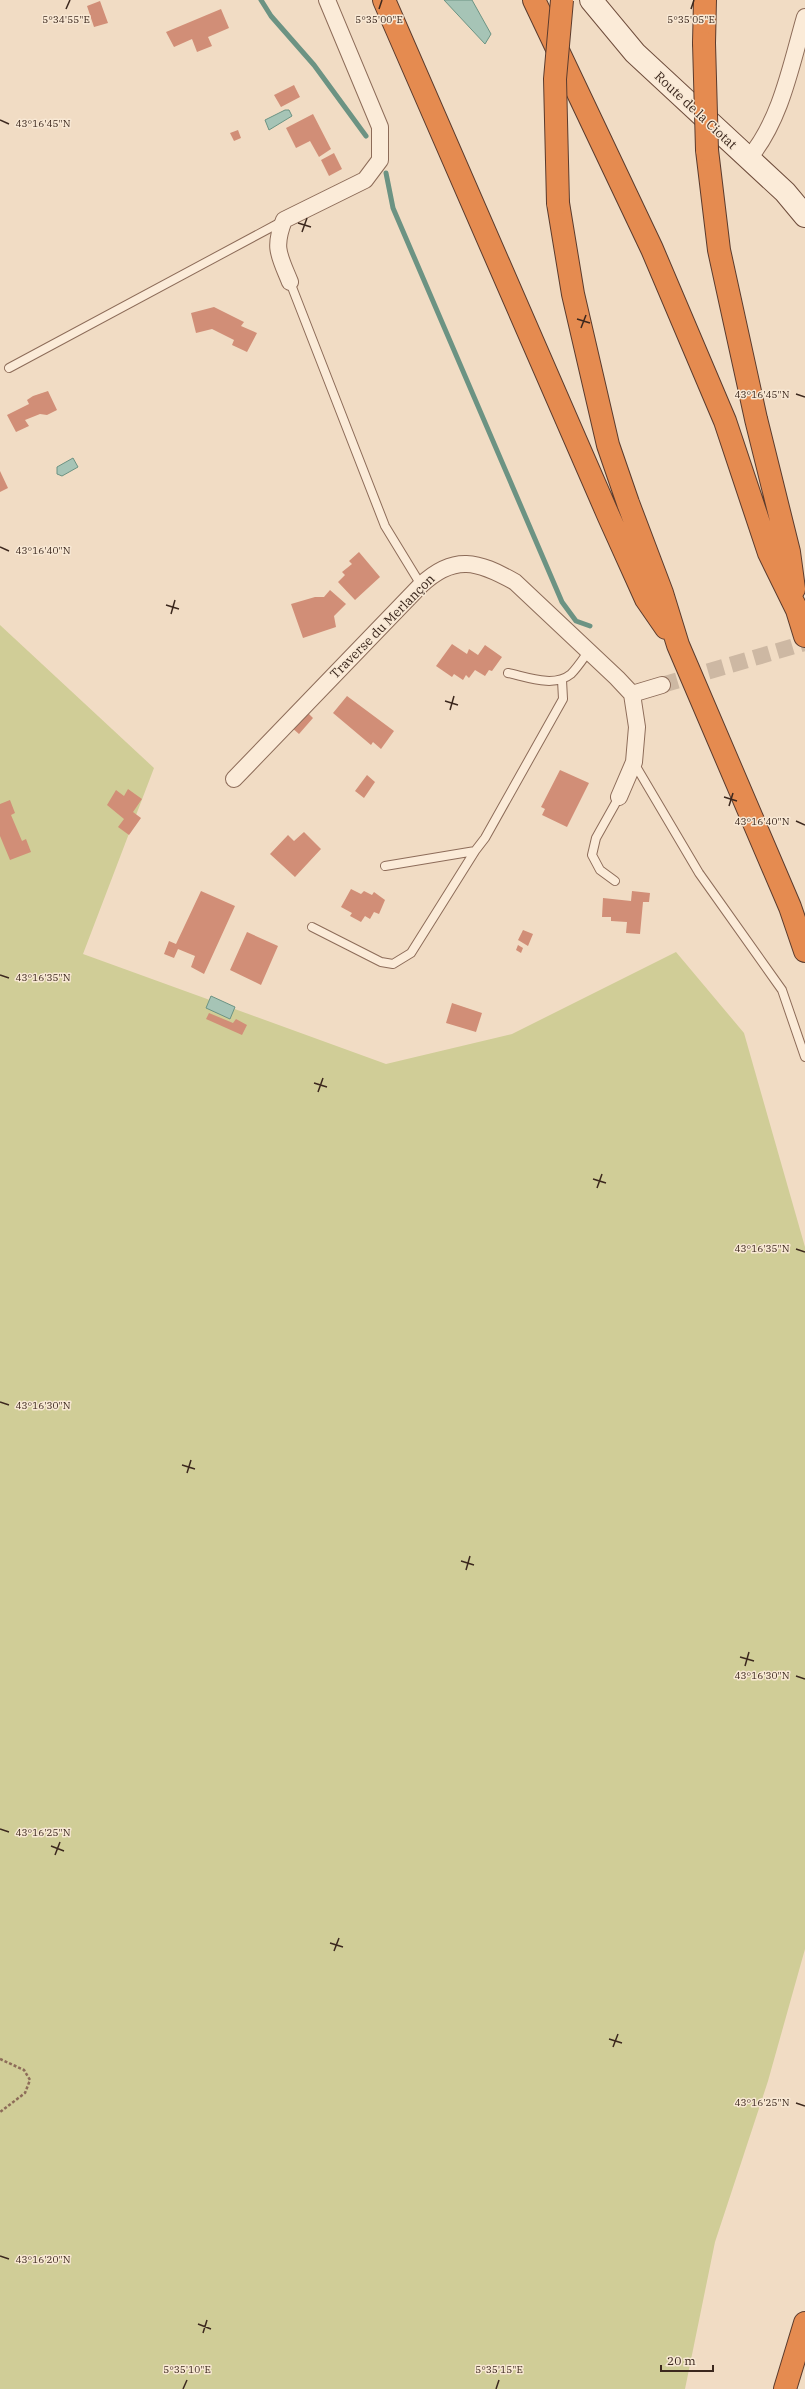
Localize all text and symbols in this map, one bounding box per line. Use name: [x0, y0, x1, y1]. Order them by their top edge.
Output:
text: 5°34'55"E: [42, 13, 90, 26]
text: 5°35'00"E: [355, 13, 403, 26]
text: 5°35'05"E: [667, 13, 715, 26]
street label: Route de la Ciotat: [651, 68, 741, 153]
text: 43°16'45"N: [16, 117, 71, 130]
text: 43°16'45"N: [735, 388, 790, 401]
text: 43°16'40"N: [16, 544, 71, 557]
street label: Traverse du Merlançon: [326, 570, 438, 682]
text: 43°16'40"N: [735, 815, 790, 828]
text: 43°16'35"N: [16, 971, 71, 984]
text: 43°16'35"N: [735, 1242, 790, 1255]
text: 43°16'30"N: [16, 1399, 71, 1412]
text: 43°16'30"N: [735, 1669, 790, 1682]
text: 43°16'25"N: [16, 1826, 71, 1839]
text: 43°16'25"N: [735, 2096, 790, 2109]
text: 43°16'20"N: [16, 2253, 71, 2266]
scale bar: [661, 2347, 713, 2373]
text: 20 m: [667, 2353, 696, 2368]
text: 5°35'10"E: [163, 2363, 211, 2376]
text: 5°35'15"E: [475, 2363, 523, 2376]

